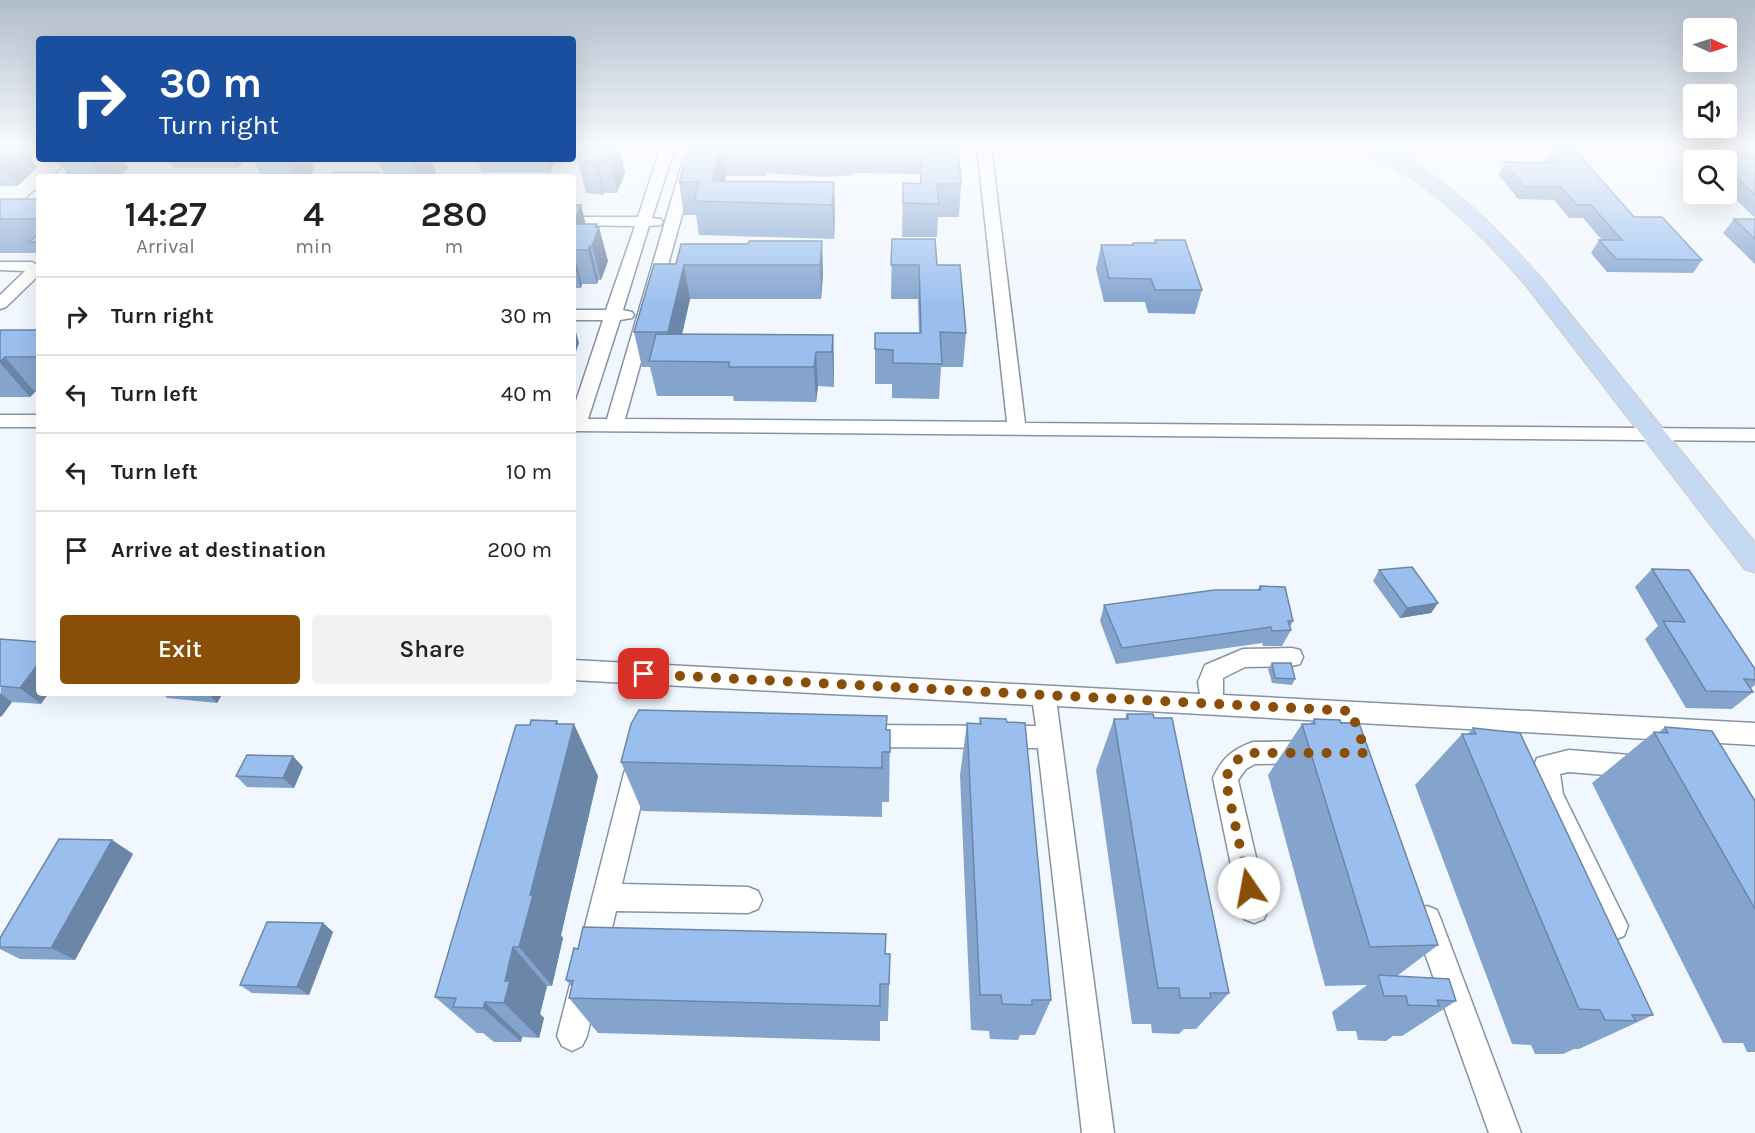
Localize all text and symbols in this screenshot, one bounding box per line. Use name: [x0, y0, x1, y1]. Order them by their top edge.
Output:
north arrow: [1683, 18, 1737, 72]
map controls: [1683, 18, 1737, 204]
text: 30 m: [159, 58, 262, 108]
icon: right: [60, 60, 138, 138]
button: sound: [1683, 84, 1737, 138]
text: Turn right: [159, 109, 279, 141]
button: search: [1683, 150, 1737, 204]
text: 14:27: [125, 193, 207, 235]
text: 4: [303, 193, 324, 235]
text: 280: [421, 193, 487, 235]
text: Arrival: [136, 235, 195, 258]
text: min: [295, 235, 332, 258]
text: m: [445, 235, 463, 258]
icon: right: [60, 300, 93, 333]
text: Turn right: [111, 303, 214, 329]
text: 30 m: [500, 303, 552, 329]
icon: left: [60, 378, 93, 411]
text: Turn left: [111, 381, 198, 407]
text: 40 m: [501, 381, 552, 407]
icon: left: [60, 456, 93, 489]
text: Turn left: [111, 459, 198, 485]
text: 10 m: [506, 459, 552, 485]
icon: arrive: [60, 534, 93, 567]
text: Arrive at destination: [111, 537, 326, 563]
text: 200 m: [487, 537, 552, 563]
button: Exit: [60, 615, 300, 684]
button: Share: [312, 615, 552, 684]
pin: [618, 648, 669, 699]
icon: arrive: [627, 657, 660, 690]
position arrow: [1217, 856, 1281, 920]

